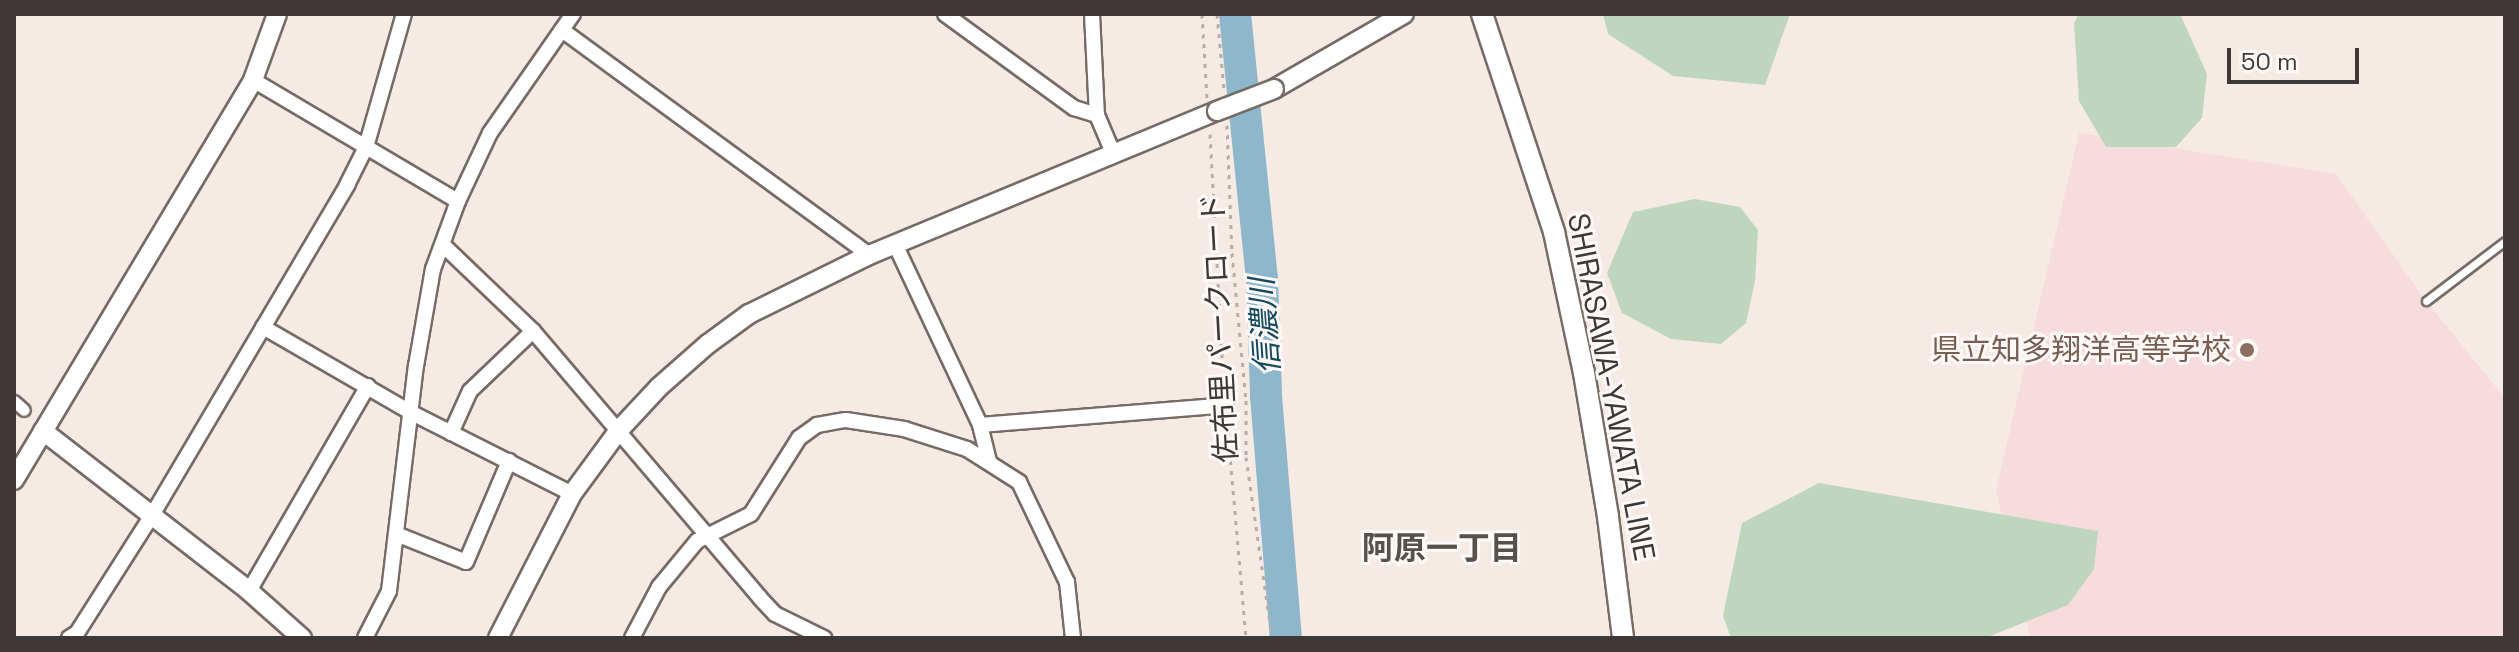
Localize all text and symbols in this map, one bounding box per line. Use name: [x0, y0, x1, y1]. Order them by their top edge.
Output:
scale bar: [2231, 32, 2363, 82]
text: 50 m: [2241, 46, 2298, 77]
street label: 佐布里パークロード: [1195, 192, 1245, 464]
street label: SHIRASAWA-YAWATA LINE: [1560, 210, 1662, 564]
water label: 信濃川: [1242, 277, 1288, 375]
place label: 県立知多翔洋高等学校: [1931, 332, 2231, 368]
marker: 県立知多翔洋高等学校: [2238, 341, 2256, 359]
district label: 阿原一丁目: [1362, 529, 1522, 567]

